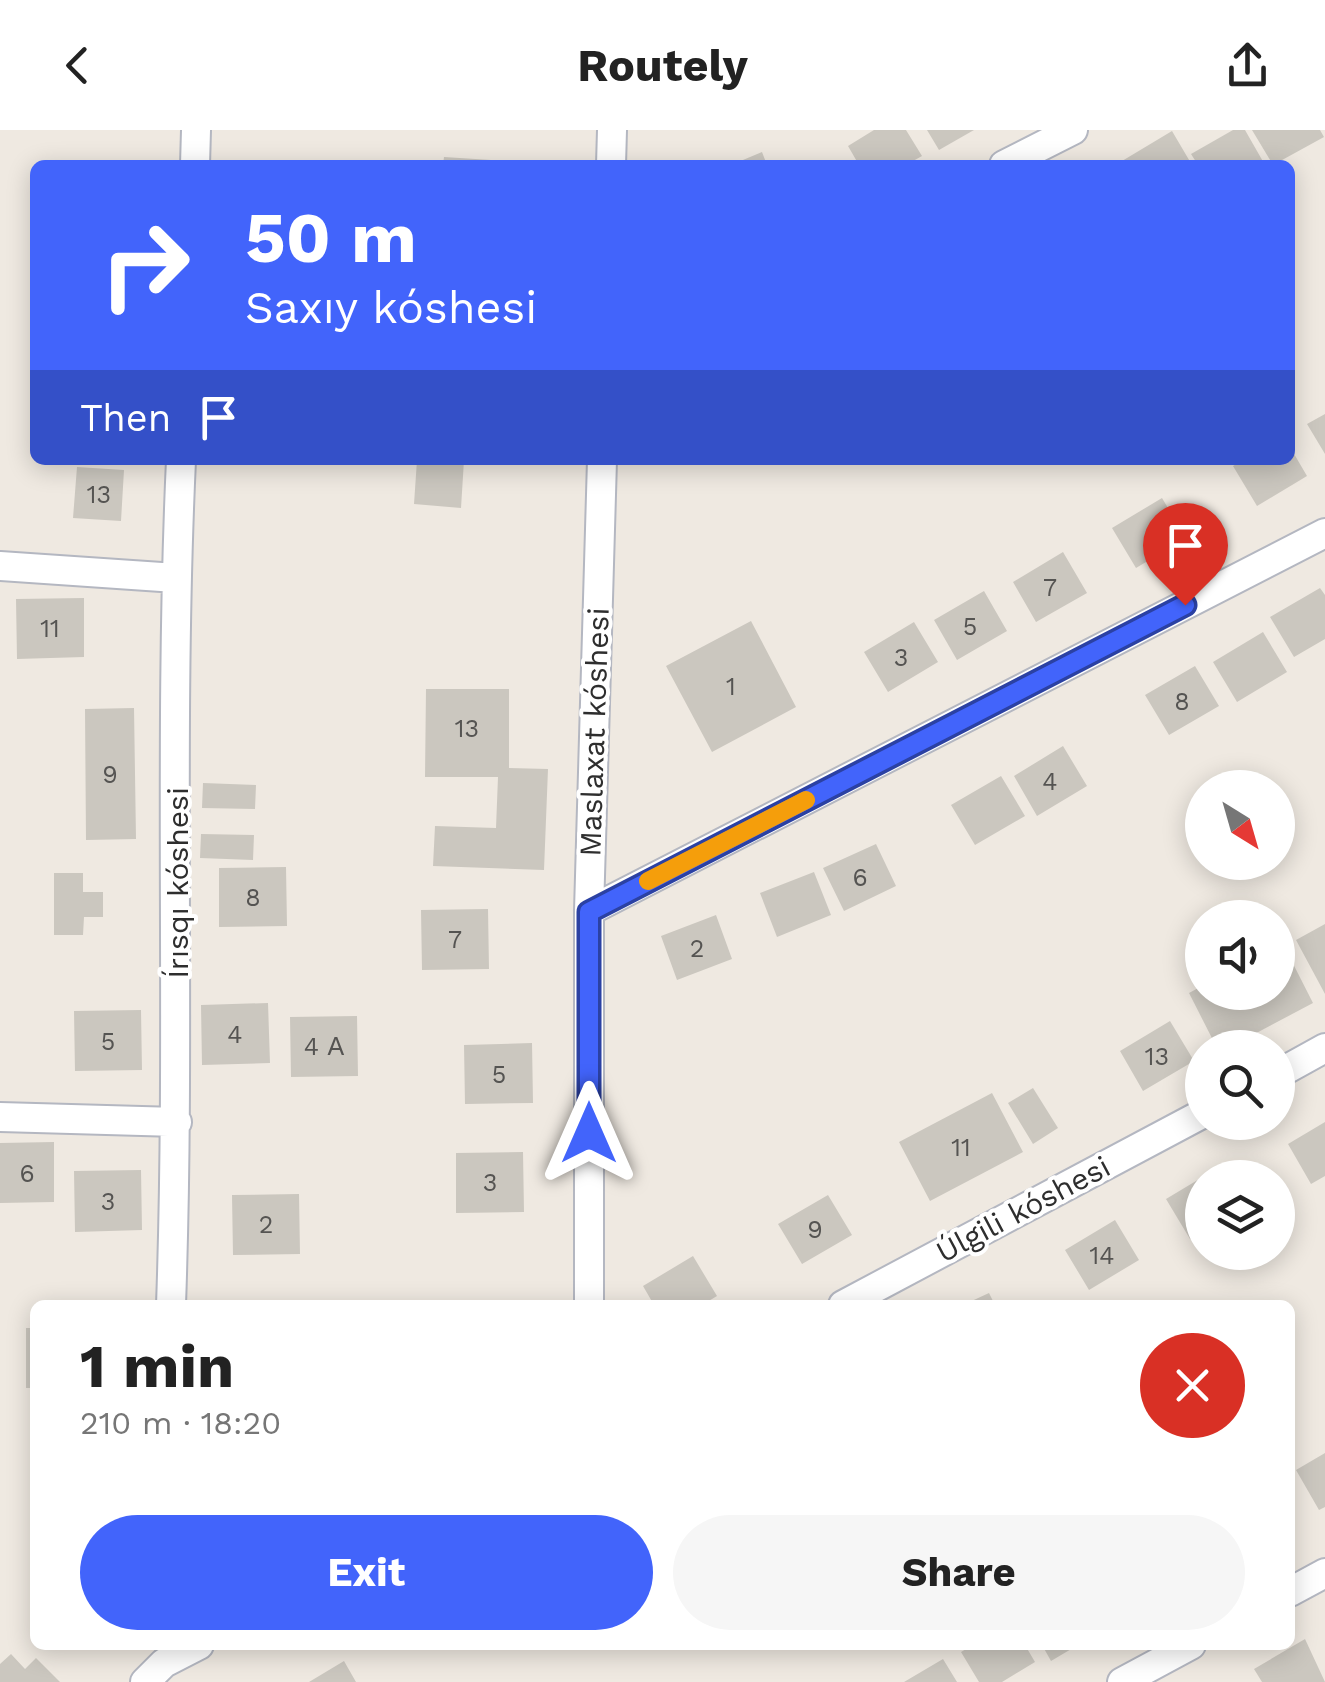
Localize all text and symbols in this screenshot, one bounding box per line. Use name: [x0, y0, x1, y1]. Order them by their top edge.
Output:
icon: back: [50, 38, 105, 93]
icon: share: [1220, 38, 1275, 93]
text: Routely: [577, 39, 748, 92]
text: 50 m: [245, 197, 417, 279]
icon: right: [80, 200, 210, 330]
text: Saxıy kóshesi: [245, 281, 537, 334]
icon: arrive: [191, 390, 246, 445]
text: Then: [80, 396, 171, 440]
house number: 13: [87, 480, 111, 509]
pin: [1143, 503, 1228, 606]
icon: arrive: [1158, 518, 1213, 573]
house number: 7: [1043, 573, 1057, 602]
street label: Maslaxat kóshesi: [572, 607, 616, 857]
house number: 5: [963, 612, 977, 641]
house number: 11: [40, 614, 60, 643]
house number: 3: [894, 643, 908, 672]
house number: 1: [726, 672, 736, 701]
house number: 8: [1174, 687, 1190, 716]
house number: 13: [455, 714, 479, 743]
house number: 9: [102, 760, 118, 789]
house number: 4: [1042, 767, 1058, 796]
north arrow: [1185, 770, 1295, 880]
map controls: [1185, 770, 1295, 1270]
street label: Írısqı kóshesi: [160, 787, 195, 979]
house number: 6: [852, 863, 868, 892]
house number: 8: [245, 883, 261, 912]
button: sound: [1185, 900, 1295, 1010]
house number: 7: [448, 925, 462, 954]
house number: 2: [690, 934, 704, 963]
house number: 4: [227, 1020, 243, 1049]
house number: 5: [101, 1027, 115, 1056]
button: search: [1185, 1030, 1295, 1140]
house number: 4 А: [304, 1032, 345, 1061]
house number: 13: [1145, 1042, 1169, 1071]
house number: 5: [492, 1060, 506, 1089]
position arrow: [537, 1081, 641, 1185]
house number: 11: [951, 1133, 971, 1162]
street label: Úlgili kóshesi: [930, 1149, 1116, 1269]
house number: 6: [19, 1159, 35, 1188]
button: layers: [1185, 1160, 1295, 1270]
house number: 3: [483, 1168, 497, 1197]
house number: 3: [101, 1187, 115, 1216]
house number: 2: [259, 1210, 273, 1239]
house number: 9: [807, 1215, 823, 1244]
house number: 14: [1089, 1241, 1115, 1270]
text: 1 min: [80, 1331, 234, 1402]
button: close: [1140, 1333, 1245, 1438]
text: 210 m · 18:20: [80, 1404, 281, 1442]
button: Exit: [80, 1515, 653, 1630]
button: Share: [673, 1515, 1245, 1630]

